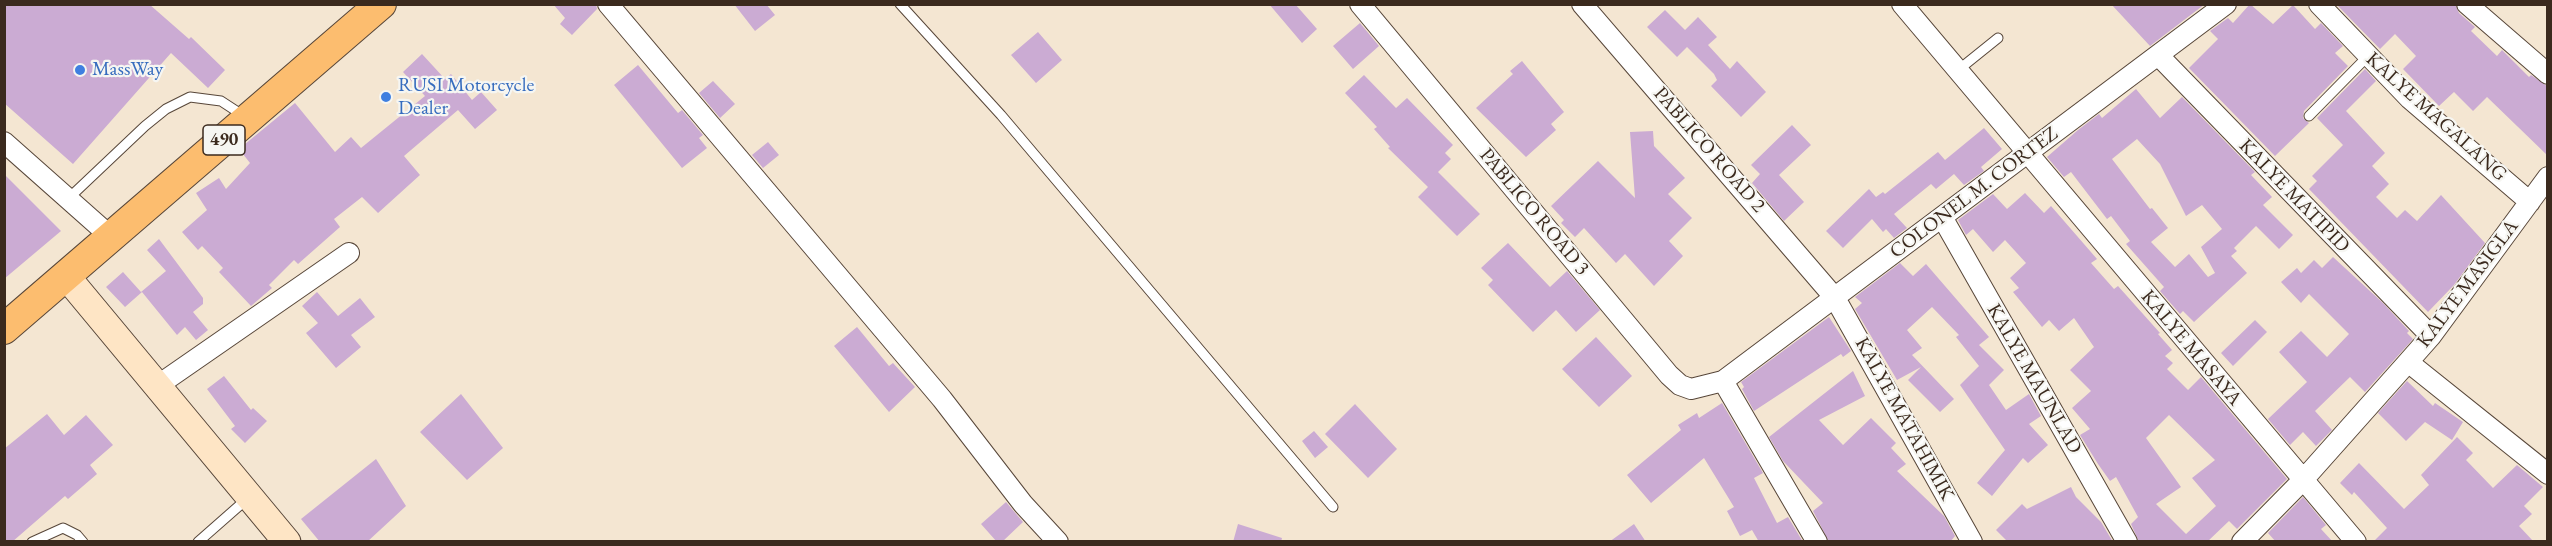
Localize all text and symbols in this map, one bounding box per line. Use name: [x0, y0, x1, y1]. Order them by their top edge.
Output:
street label: KALYE MAGALANG: [2360, 47, 2512, 187]
place label: MassWay: [92, 58, 163, 82]
marker: MassWay: [73, 63, 87, 77]
place label: RUSI Motorcycle Dealer: [398, 74, 534, 121]
street label: PABLICO ROAD 2: [1648, 82, 1770, 218]
marker: RUSI Motorcycle Dealer: [379, 90, 393, 104]
street label: COLONEL M. CORTEZ: [1885, 122, 2063, 264]
road number: 490: [203, 125, 245, 155]
street label: KALYE MATIPID: [2234, 134, 2354, 258]
street label: PABLICO ROAD 3: [1474, 144, 1594, 280]
street label: KALYE MASIGLA: [2412, 215, 2524, 353]
street label: KALYE MASAYA: [2136, 285, 2246, 411]
street label: KALYE MAUNLAD: [1981, 300, 2087, 458]
street label: KALYE MATAHIMIK: [1849, 333, 1959, 505]

